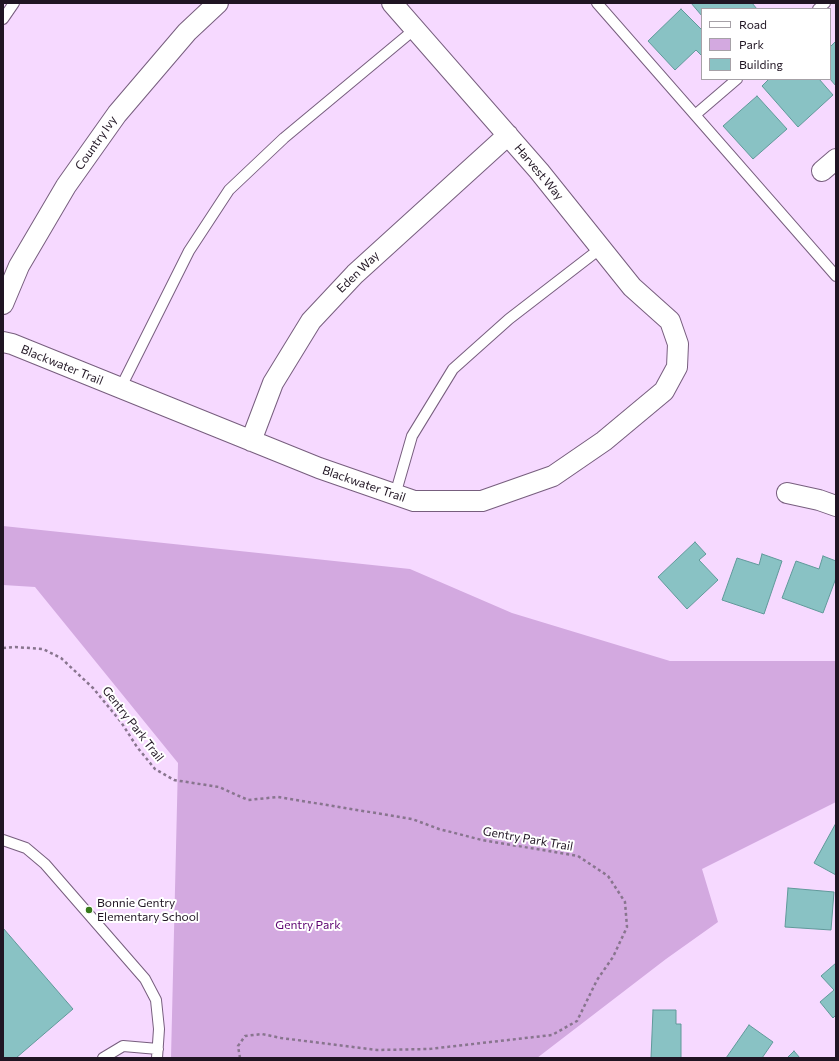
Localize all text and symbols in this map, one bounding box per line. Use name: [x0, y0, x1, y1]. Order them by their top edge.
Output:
legend: [701, 8, 831, 80]
text: Road: [739, 17, 767, 31]
text: Park: [739, 37, 764, 51]
text: Building: [739, 57, 783, 71]
street label: Country Ivy: [72, 113, 120, 173]
street label: Harvest Way: [511, 141, 567, 203]
street label: Eden Way: [334, 248, 382, 296]
street label: Blackwater Trail: [19, 342, 105, 388]
street label: Blackwater Trail: [320, 463, 408, 505]
street label: Gentry Park Trail: [99, 684, 167, 764]
street label: Gentry Park Trail: [482, 824, 574, 854]
place label: Bonnie Gentry Elementary School: [97, 896, 199, 924]
marker: Bonnie Gentry Elementary School: [84, 905, 94, 915]
park label: Gentry Park: [275, 918, 341, 932]

